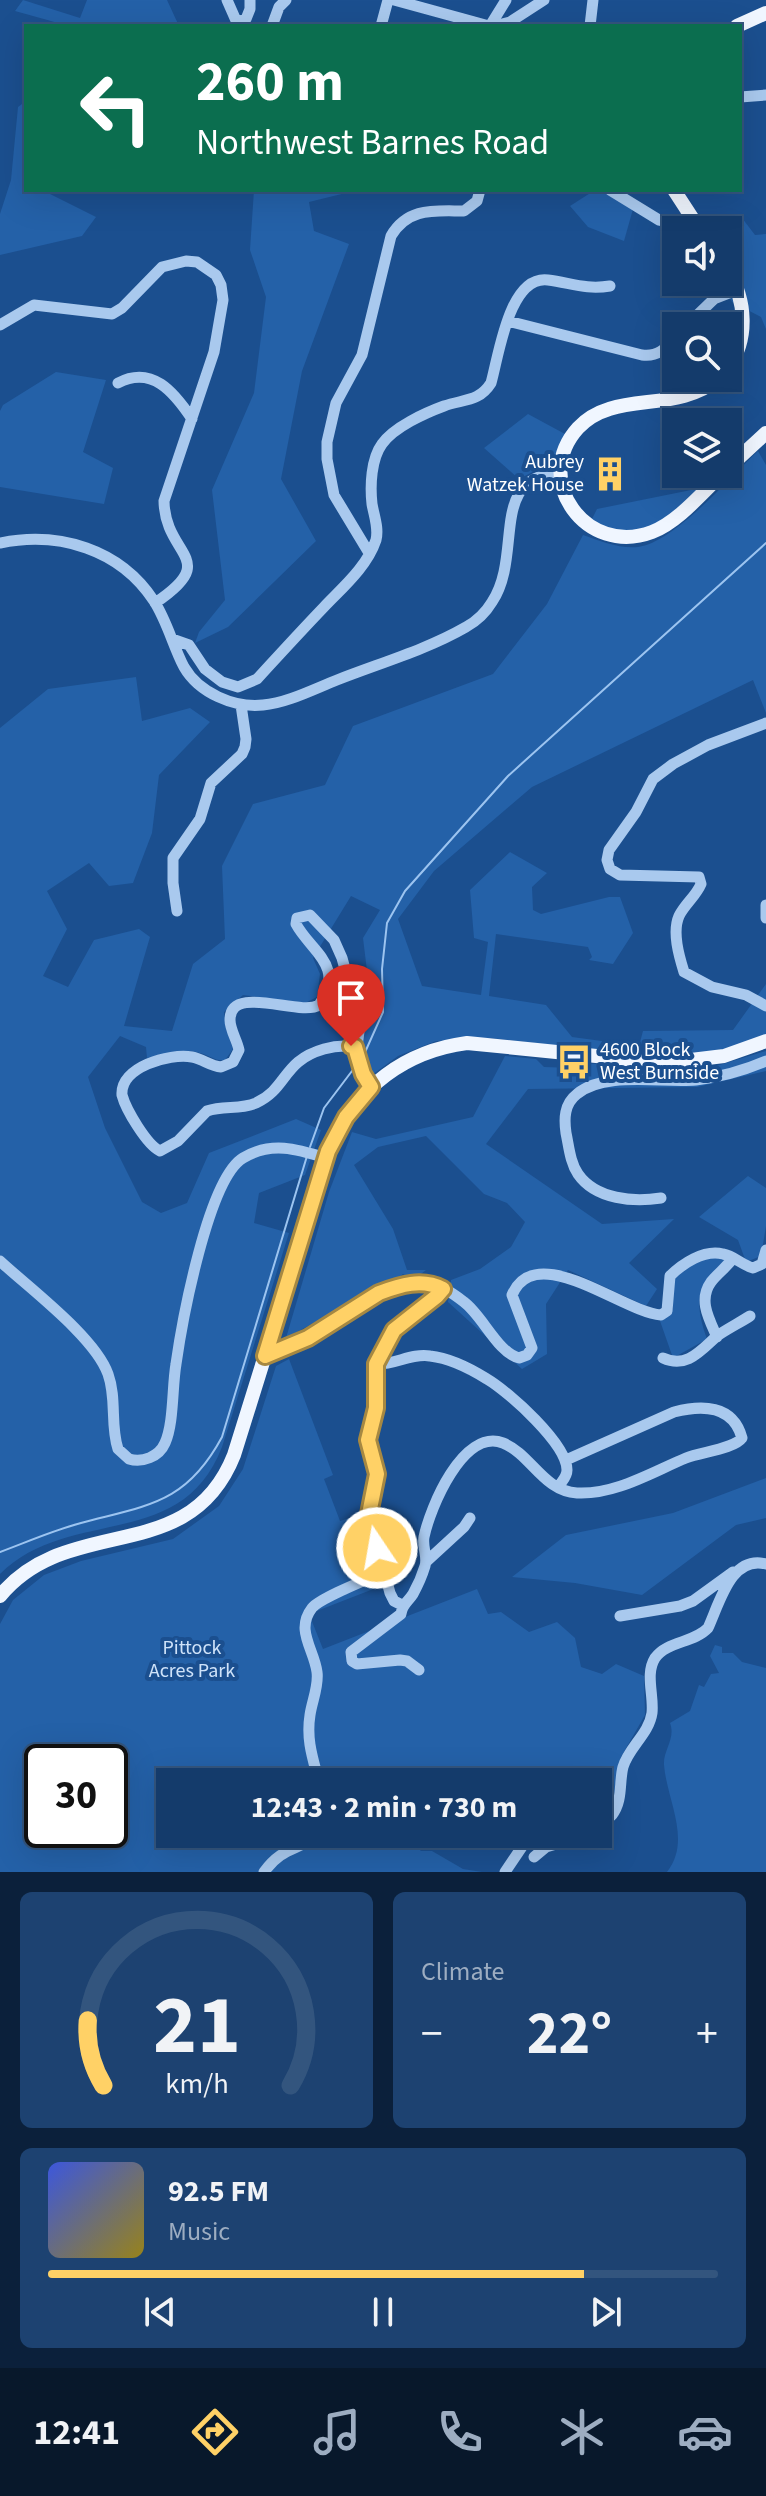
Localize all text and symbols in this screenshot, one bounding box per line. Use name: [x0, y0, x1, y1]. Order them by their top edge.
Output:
text: 260 m: [196, 43, 344, 122]
icon: left: [64, 56, 168, 160]
text: Northwest Barnes Road: [196, 117, 549, 168]
map controls: [662, 216, 742, 488]
button: sound: [662, 216, 742, 296]
button: search: [662, 312, 742, 392]
button: layers: [662, 408, 742, 488]
place label: Aubrey Watzek House: [467, 448, 585, 499]
building icon: Aubrey Watzek House: [591, 455, 629, 493]
pin: [317, 964, 385, 1046]
icon: arrive: [329, 976, 373, 1020]
place label: 4600 Block West Burnside: [600, 1036, 719, 1087]
bus stop icon: 4600 Block West Burnside: [555, 1043, 593, 1081]
position arrow: [335, 1506, 419, 1590]
park label: Pittock Acres Park: [149, 1634, 235, 1685]
speed limit sign: 30: [24, 1744, 128, 1848]
text: 12:43 · 2 min · 730 m: [251, 1786, 517, 1829]
text: Climate: [421, 1953, 505, 1990]
text: 21: [153, 1967, 240, 2085]
text: 22°: [527, 1992, 612, 2077]
text: −: [421, 2003, 443, 2066]
text: +: [696, 2003, 718, 2066]
text: km/h: [165, 2064, 228, 2104]
text: 92.5 FM: [168, 2170, 269, 2213]
text: Music: [168, 2213, 230, 2250]
icon: previous: [138, 2290, 182, 2334]
icon: pause: [361, 2290, 405, 2334]
icon: next: [584, 2290, 628, 2334]
icon: directions: [187, 2404, 243, 2460]
icon: music: [309, 2404, 365, 2460]
icon: phone: [432, 2404, 488, 2460]
icon: climate: [554, 2404, 610, 2460]
icon: car: [677, 2404, 733, 2460]
text: 12:41: [33, 2407, 120, 2458]

